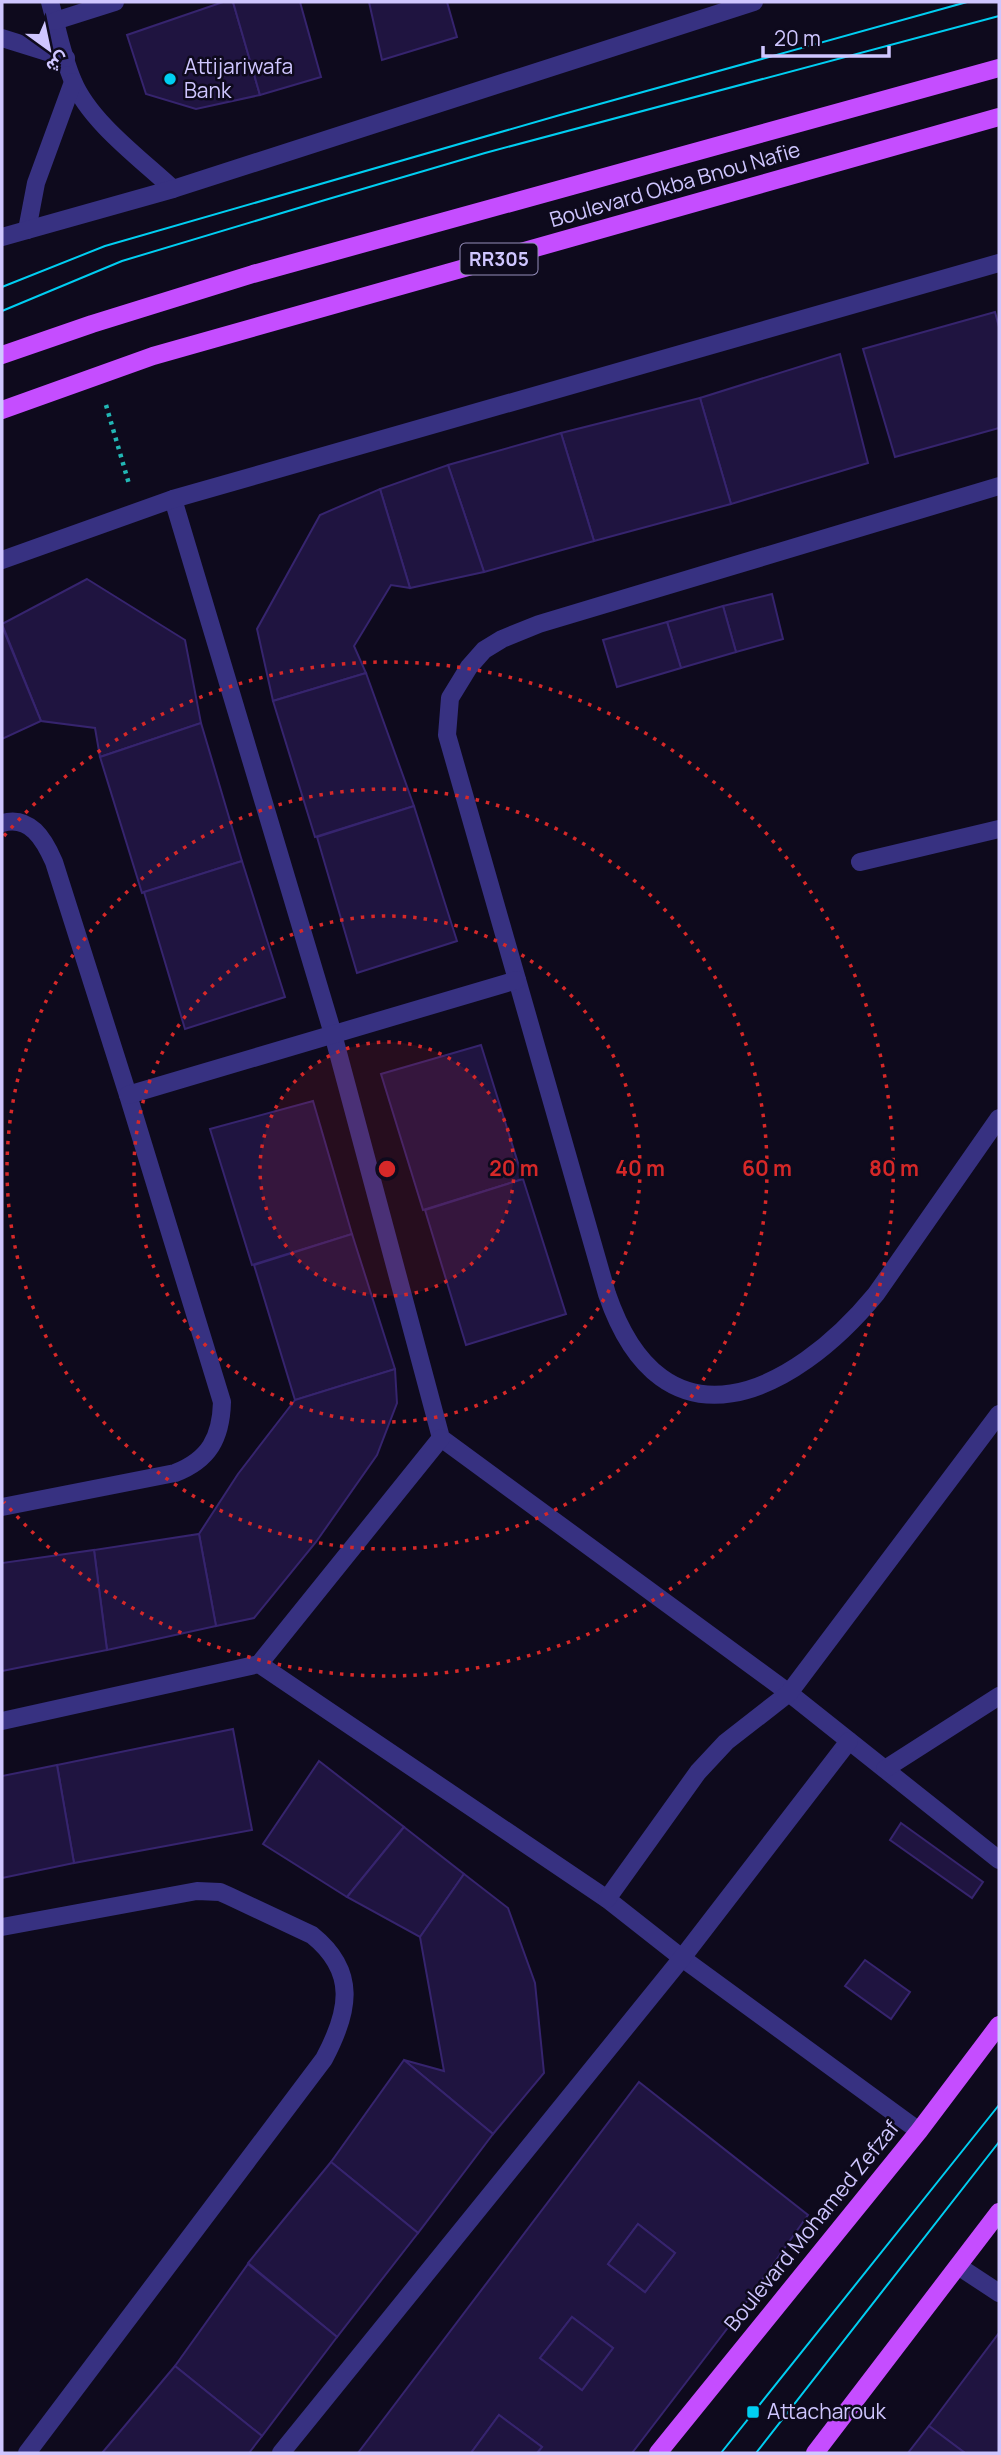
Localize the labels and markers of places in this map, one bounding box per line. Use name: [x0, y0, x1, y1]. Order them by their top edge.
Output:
place label: Attijariwafa Bank: [184, 52, 293, 104]
marker: Attijariwafa Bank: [162, 71, 178, 87]
centre of rings: [375, 1157, 399, 1181]
place label: Attacharouk: [767, 2397, 887, 2425]
marker: Attacharouk: [745, 2404, 761, 2420]

